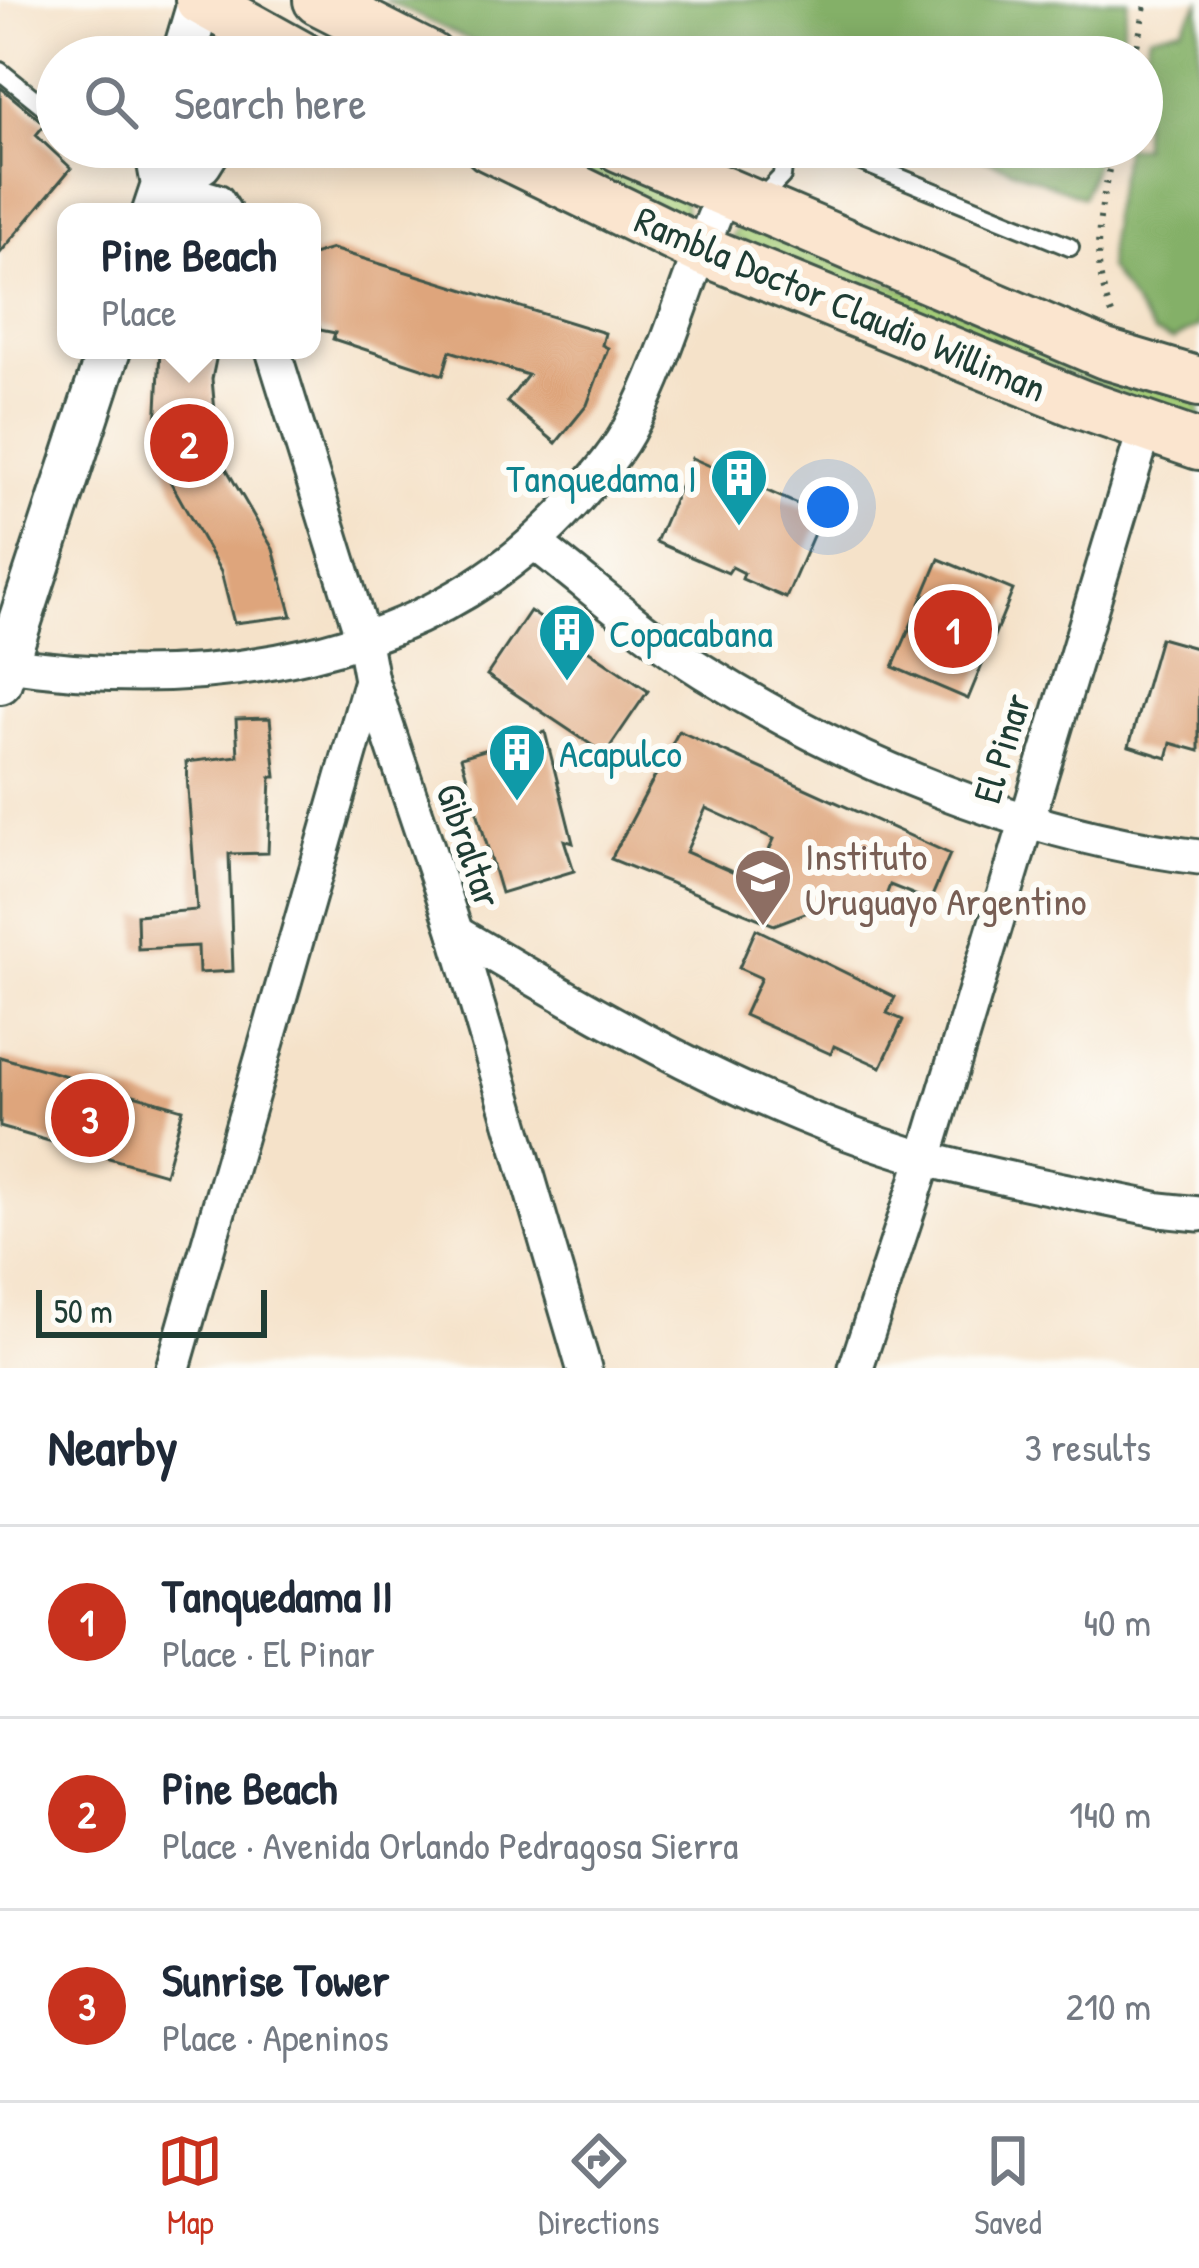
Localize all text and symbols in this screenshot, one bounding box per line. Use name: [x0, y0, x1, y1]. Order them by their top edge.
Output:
search box: [36, 36, 1163, 168]
icon: search: [78, 69, 144, 135]
text: Search here: [174, 72, 366, 133]
street label: Rambla Doctor Claudio Williman: [627, 192, 1055, 414]
popup: [57, 203, 321, 359]
text: Pine Beach: [101, 224, 277, 285]
text: Place: [101, 285, 177, 338]
pin: 2: [150, 398, 228, 488]
building icon: Tanquedama I: [708, 446, 770, 528]
place label: Tanquedama I: [506, 451, 697, 504]
your location: [798, 477, 858, 537]
pin: 1: [914, 584, 992, 674]
building icon: Copacabana: [536, 601, 598, 683]
place label: Copacabana: [609, 606, 773, 659]
street label: El Pinar: [959, 687, 1043, 809]
building icon: Acapulco: [486, 721, 548, 803]
place label: Acapulco: [559, 726, 682, 779]
street label: Gibraltar: [424, 776, 516, 914]
place label: Instituto Uruguayo Argentino: [805, 829, 1087, 927]
school or university icon: Instituto Uruguayo Argentino: [732, 846, 794, 928]
pin: 3: [51, 1073, 129, 1163]
scale bar: [36, 1284, 267, 1337]
text: 50 m: [54, 1289, 113, 1333]
text: Nearby: [48, 1412, 178, 1481]
text: 3 results: [1025, 1420, 1151, 1473]
text: Tanquedama II: [162, 1565, 393, 1626]
text: 1: [80, 1595, 94, 1648]
text: 40 m: [1083, 1595, 1151, 1648]
text: Place · El Pinar: [162, 1626, 375, 1679]
text: Pine Beach: [162, 1757, 337, 1818]
text: 2: [78, 1787, 96, 1840]
text: 140 m: [1069, 1787, 1151, 1840]
text: Place · Avenida Orlando Pedragosa Sierra: [162, 1818, 738, 1871]
text: Sunrise Tower: [162, 1949, 389, 2010]
text: 3: [78, 1979, 96, 2032]
text: 210 m: [1066, 1979, 1151, 2032]
text: Place · Apeninos: [162, 2010, 389, 2063]
tab: Map: [157, 2128, 223, 2244]
tab: Directions: [538, 2128, 660, 2244]
tab: Saved: [974, 2128, 1042, 2244]

